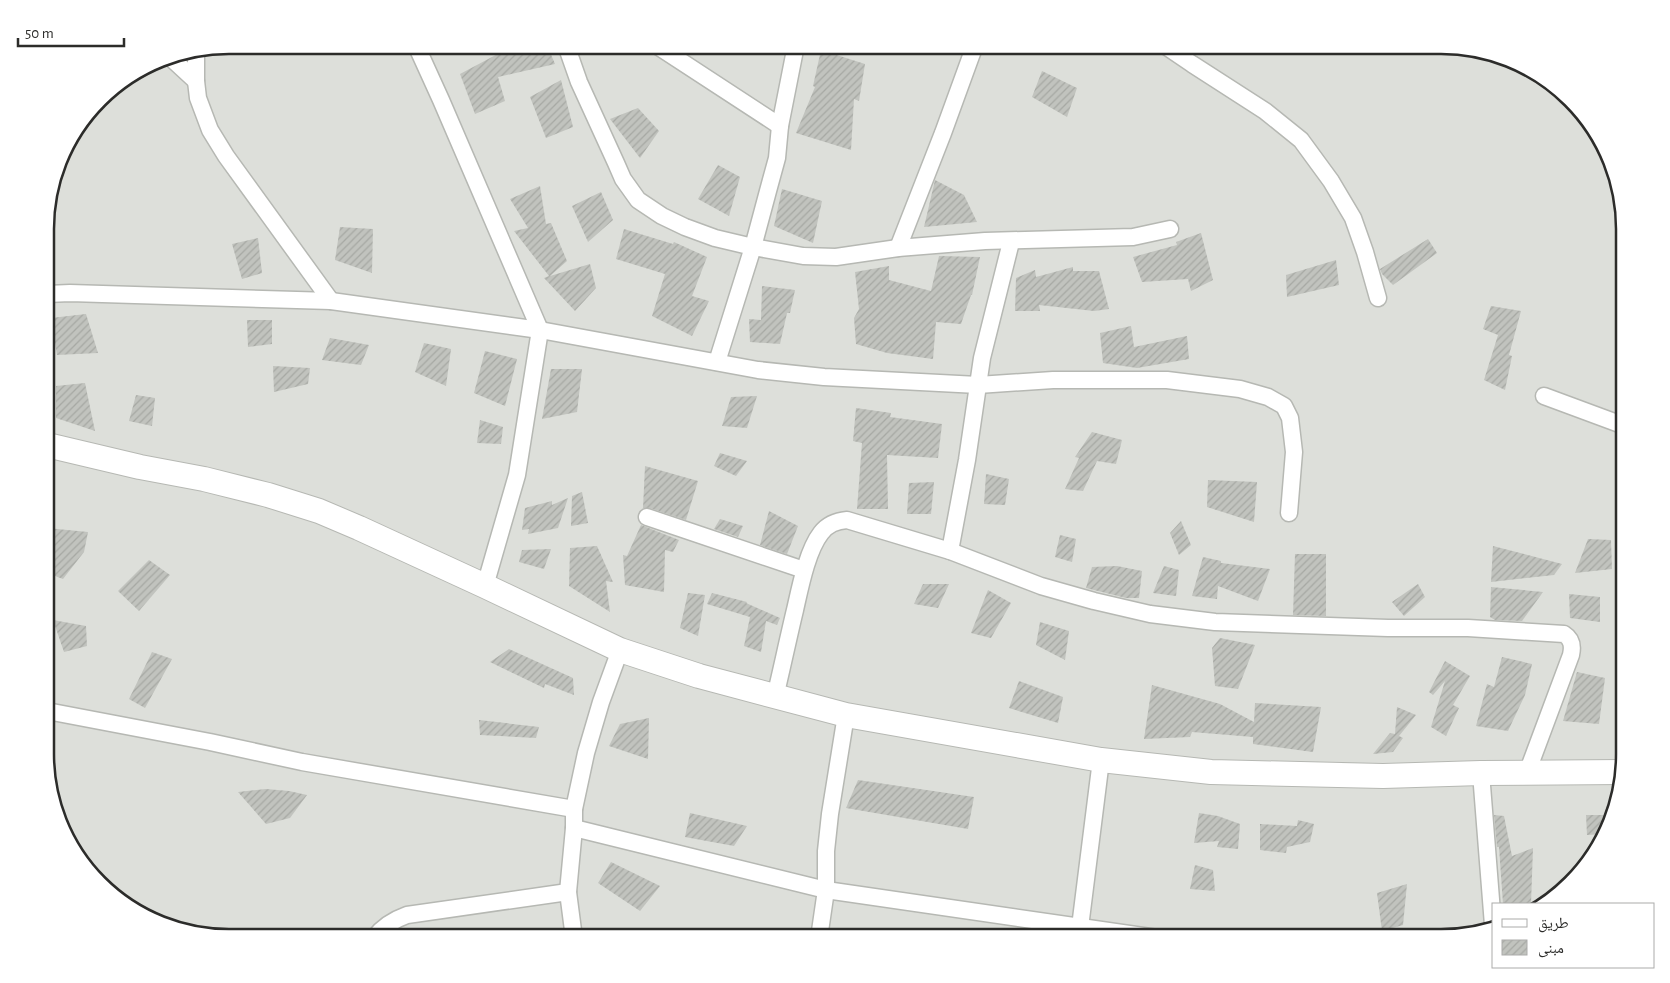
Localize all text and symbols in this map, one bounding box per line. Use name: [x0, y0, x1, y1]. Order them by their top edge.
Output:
scale bar: [18, 15, 124, 47]
text: 50 m: [25, 26, 54, 41]
legend: [1492, 903, 1655, 968]
text: طريق: [1538, 916, 1569, 933]
text: مبنى: [1538, 941, 1564, 958]

